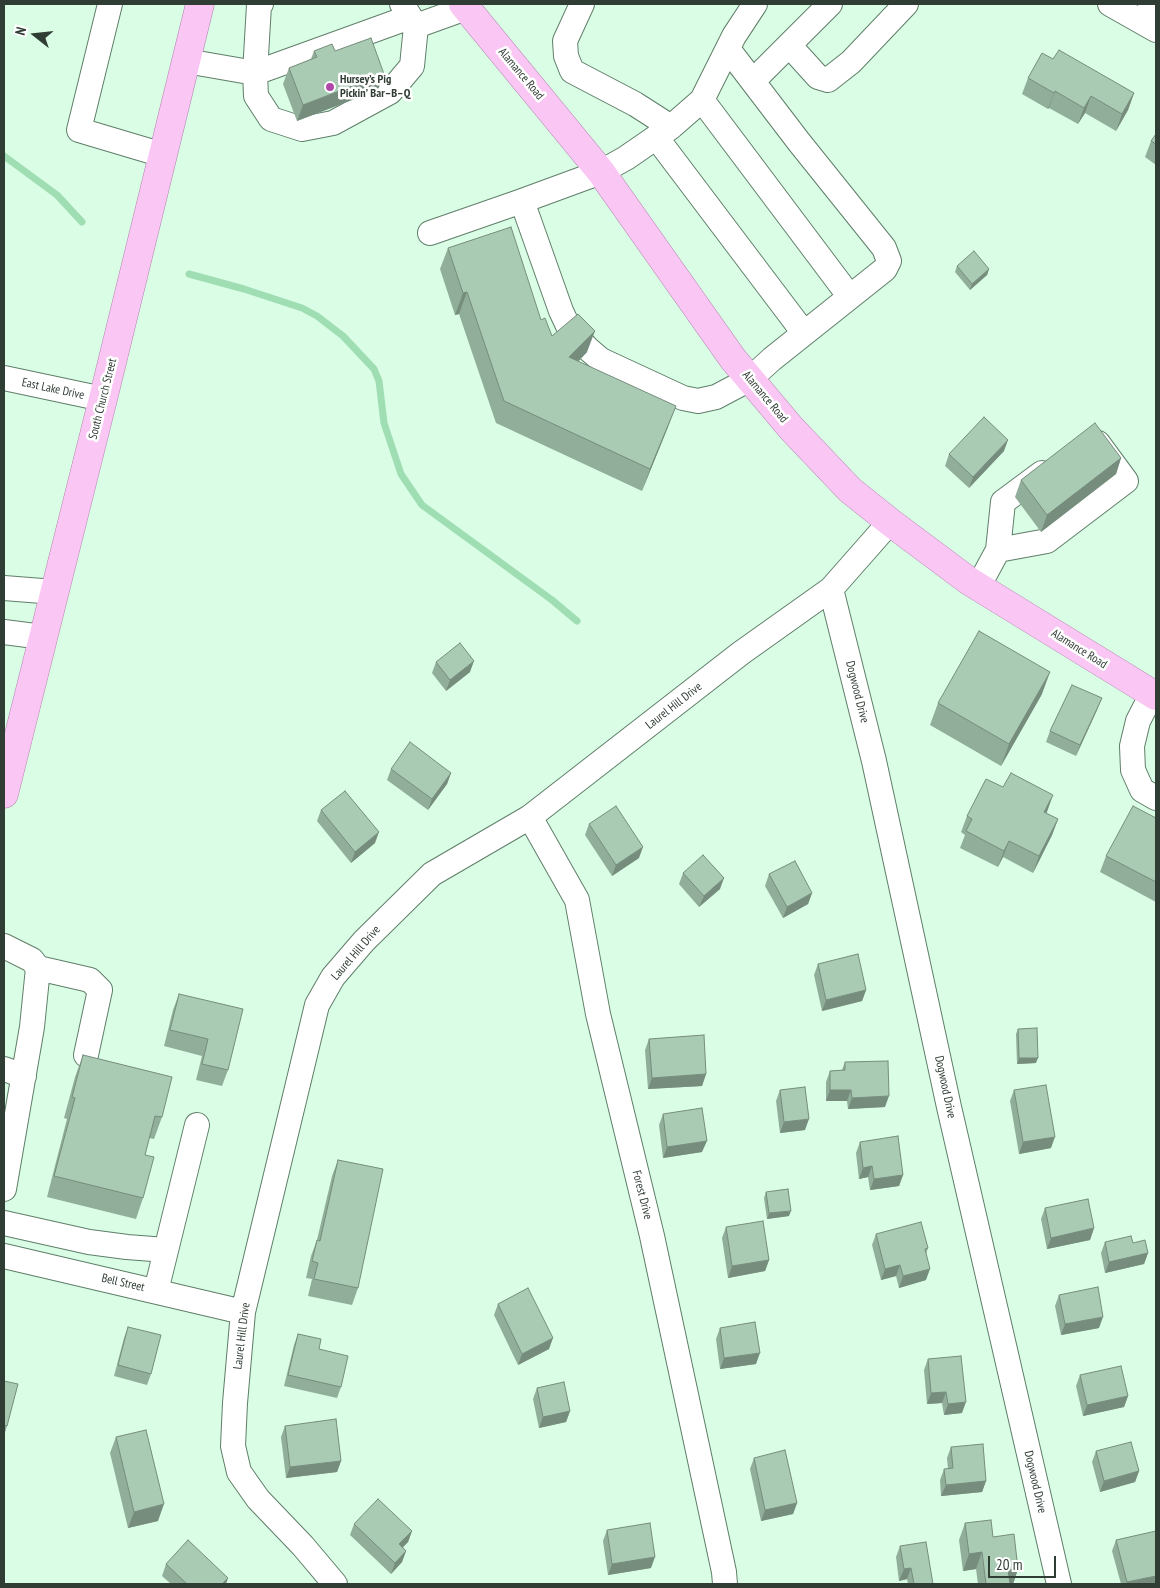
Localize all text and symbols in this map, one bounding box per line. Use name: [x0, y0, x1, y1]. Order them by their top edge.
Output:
north arrow: [10, 10, 60, 60]
text: N: [11, 25, 30, 37]
street label: Alamance Road: [495, 45, 547, 103]
place label: Hursey’s Pig Pickin’ Bar–B–Q: [340, 73, 410, 101]
marker: Hursey’s Pig Pickin’ Bar–B–Q: [324, 81, 336, 93]
street label: South Church Street: [86, 357, 120, 441]
street label: Alamance Road: [739, 368, 791, 426]
street label: East Lake Drive: [21, 375, 85, 403]
street label: Alamance Road: [1048, 626, 1110, 672]
street label: Dogwood Drive: [842, 659, 872, 725]
street label: Laurel Hill Drive: [643, 680, 705, 732]
street label: Laurel Hill Drive: [328, 923, 384, 983]
street label: Dogwood Drive: [931, 1054, 959, 1120]
street label: Forest Drive: [629, 1169, 655, 1221]
street label: Bell Street: [100, 1271, 146, 1295]
street label: Laurel Hill Drive: [231, 1302, 253, 1370]
street label: Dogwood Drive: [1021, 1449, 1049, 1515]
scale bar: [990, 1546, 1058, 1578]
text: 20 m: [996, 1555, 1022, 1574]

